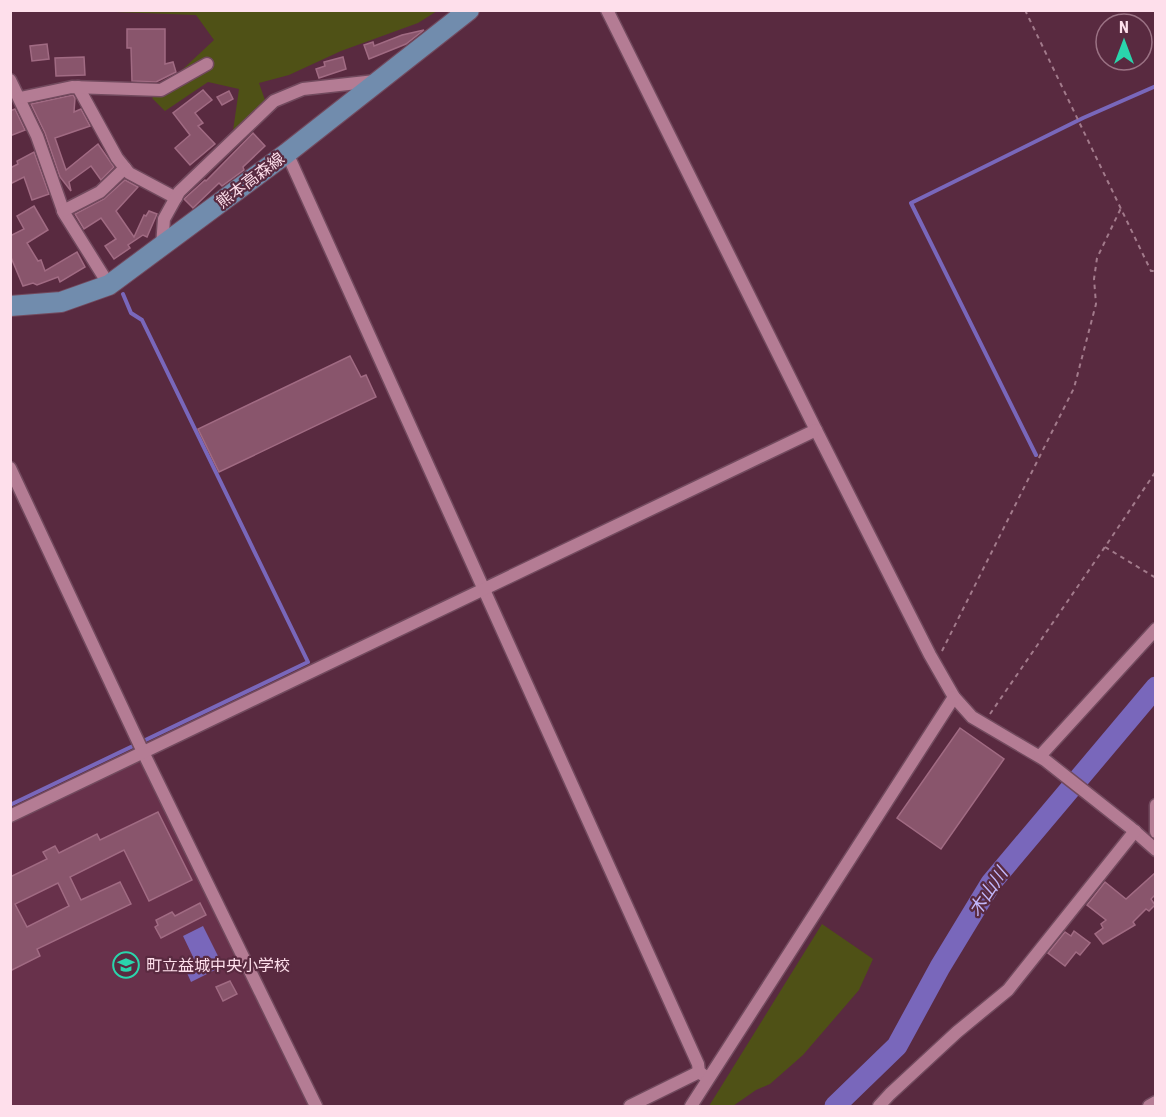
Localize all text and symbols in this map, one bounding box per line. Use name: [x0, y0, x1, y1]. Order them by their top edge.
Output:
north arrow: [1094, 12, 1154, 72]
text: N: [1119, 18, 1129, 37]
street label: 熊本高森線: [213, 149, 288, 212]
water label: 木山川: [964, 862, 1013, 920]
school or university icon: 町立益城中央小学校: [111, 950, 141, 980]
place label: 町立益城中央小学校: [146, 956, 290, 975]

